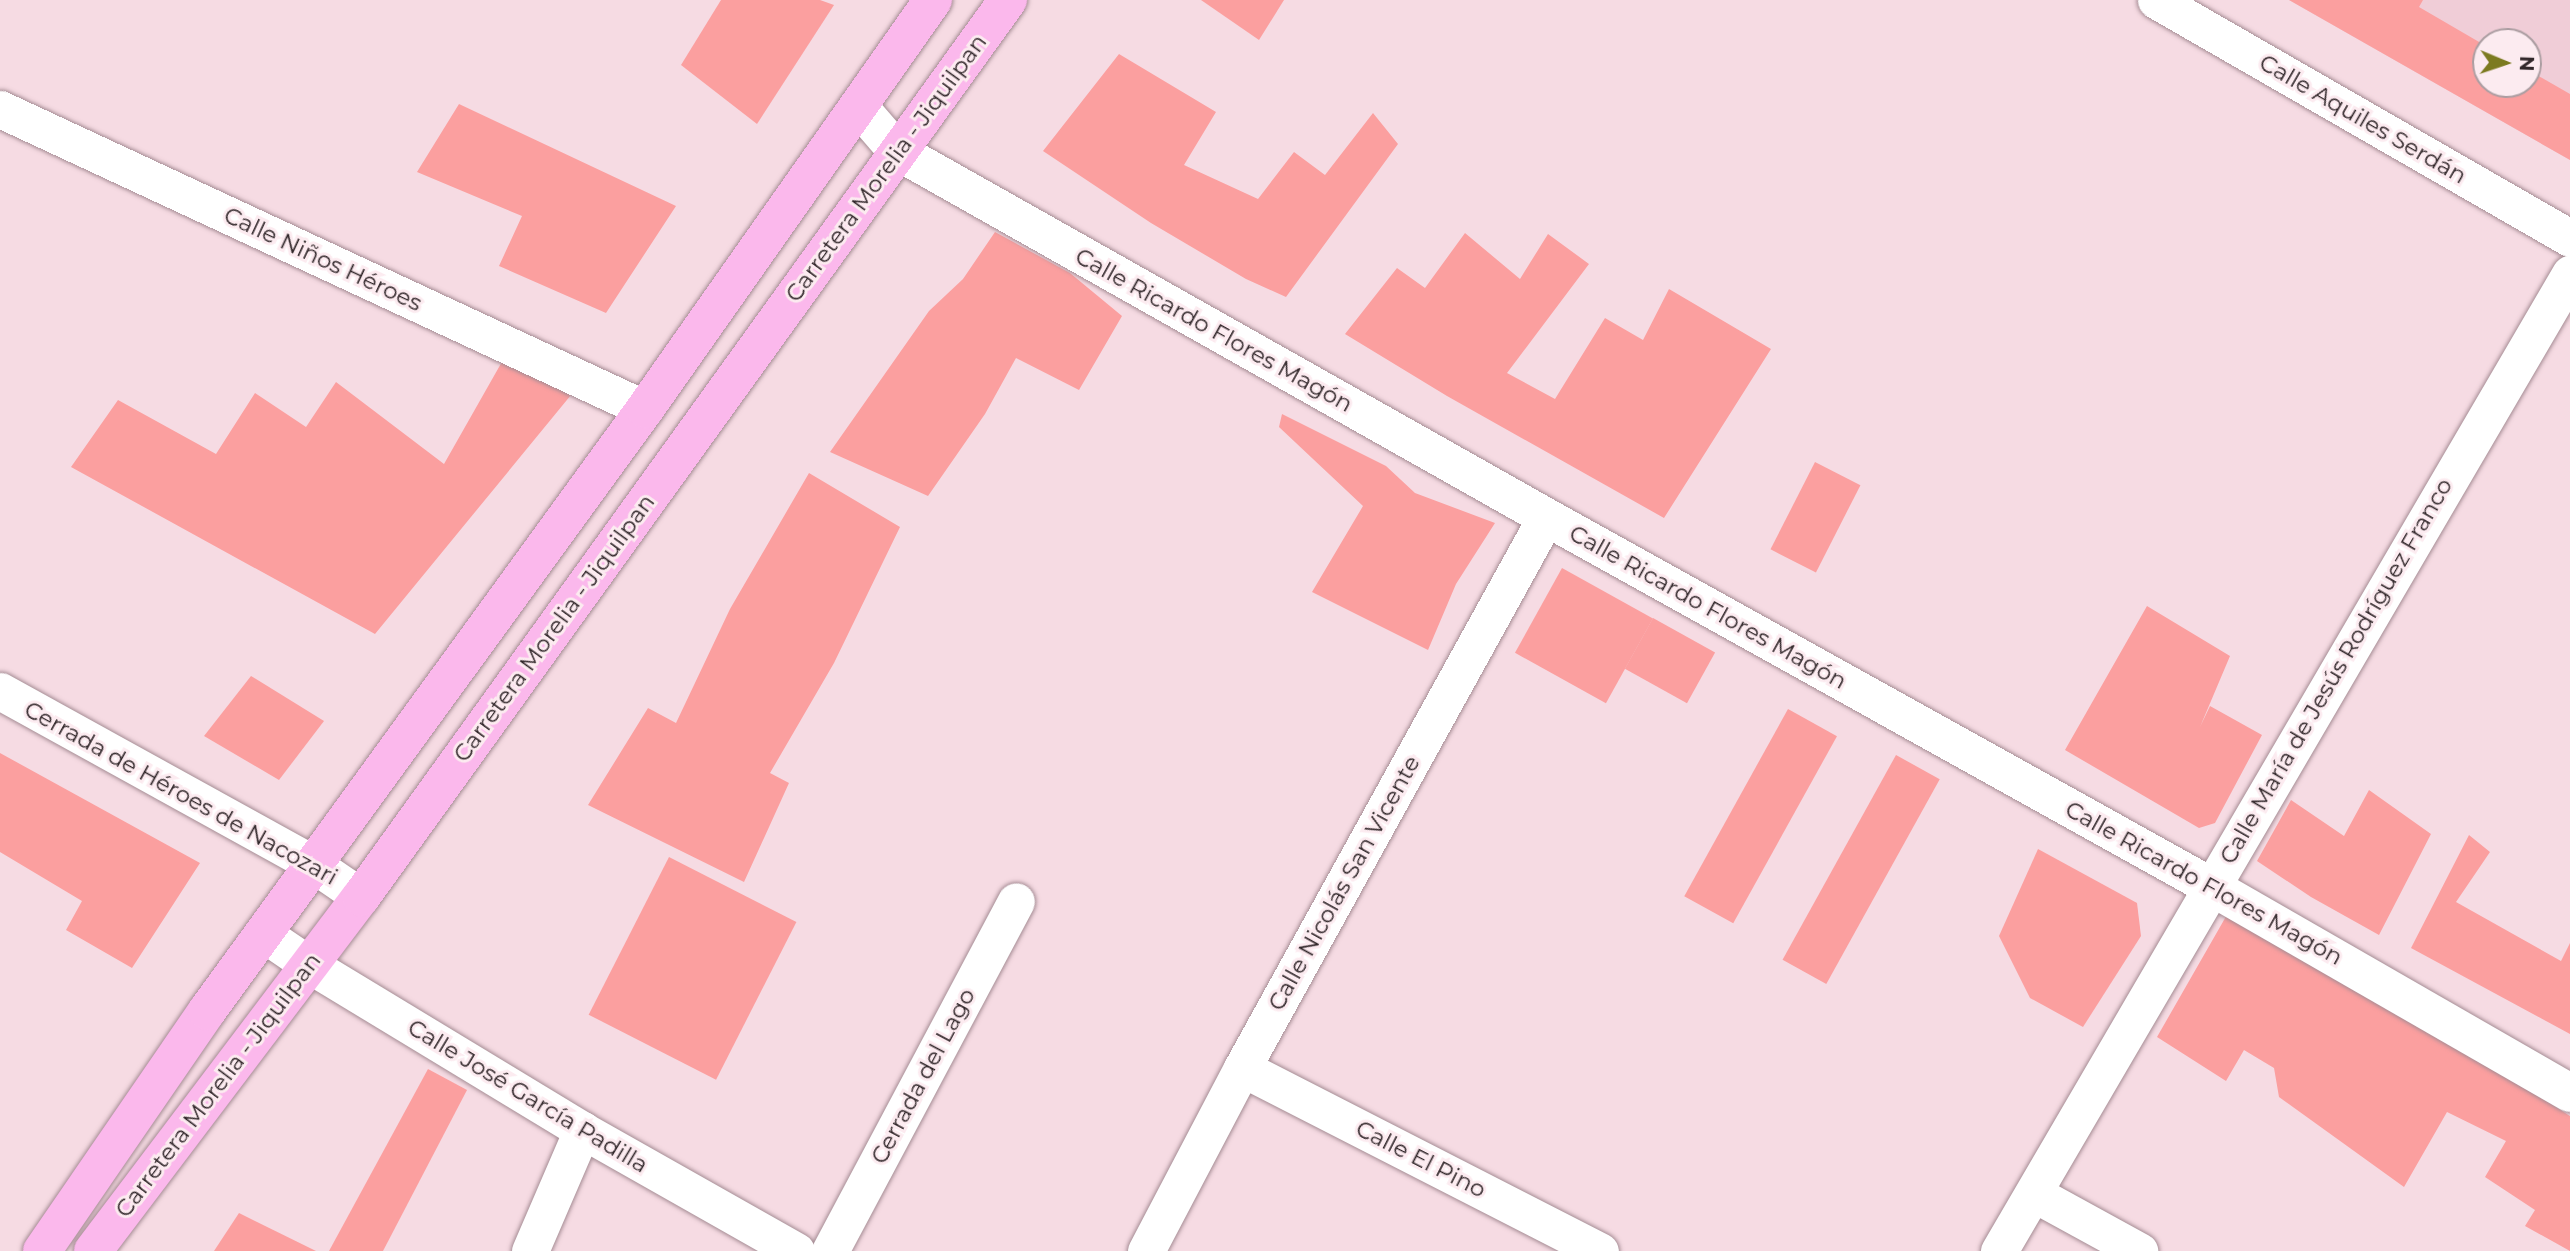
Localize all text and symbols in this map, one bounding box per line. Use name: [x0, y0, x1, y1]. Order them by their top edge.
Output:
north arrow: [2472, 28, 2542, 98]
street label: Carretera Morelia - Jiquilpan: [780, 29, 992, 307]
street label: Calle Aquiles Serdán: [2255, 48, 2471, 190]
text: N: [2515, 56, 2538, 72]
street label: Calle Niños Héroes: [220, 201, 426, 317]
street label: Calle Ricardo Flores Magón: [1071, 242, 1357, 418]
street label: Calle María de Jesús Rodríguez Franco: [2214, 473, 2458, 869]
street label: Carretera Morelia - Jiquilpan: [448, 489, 660, 767]
street label: Calle Ricardo Flores Magón: [1565, 519, 1851, 695]
street label: Cerrada de Héroes de Nacozari: [20, 695, 342, 891]
street label: Calle Nicolás San Vicente: [1262, 751, 1426, 1015]
street label: Calle Ricardo Flores Magón: [2061, 795, 2347, 971]
street label: Carretera Morelia - Jiquilpan: [109, 947, 327, 1223]
street label: Cerrada del Lago: [865, 984, 981, 1168]
street label: Calle José García Padilla: [403, 1013, 653, 1179]
street label: Calle El Pino: [1351, 1114, 1491, 1204]

